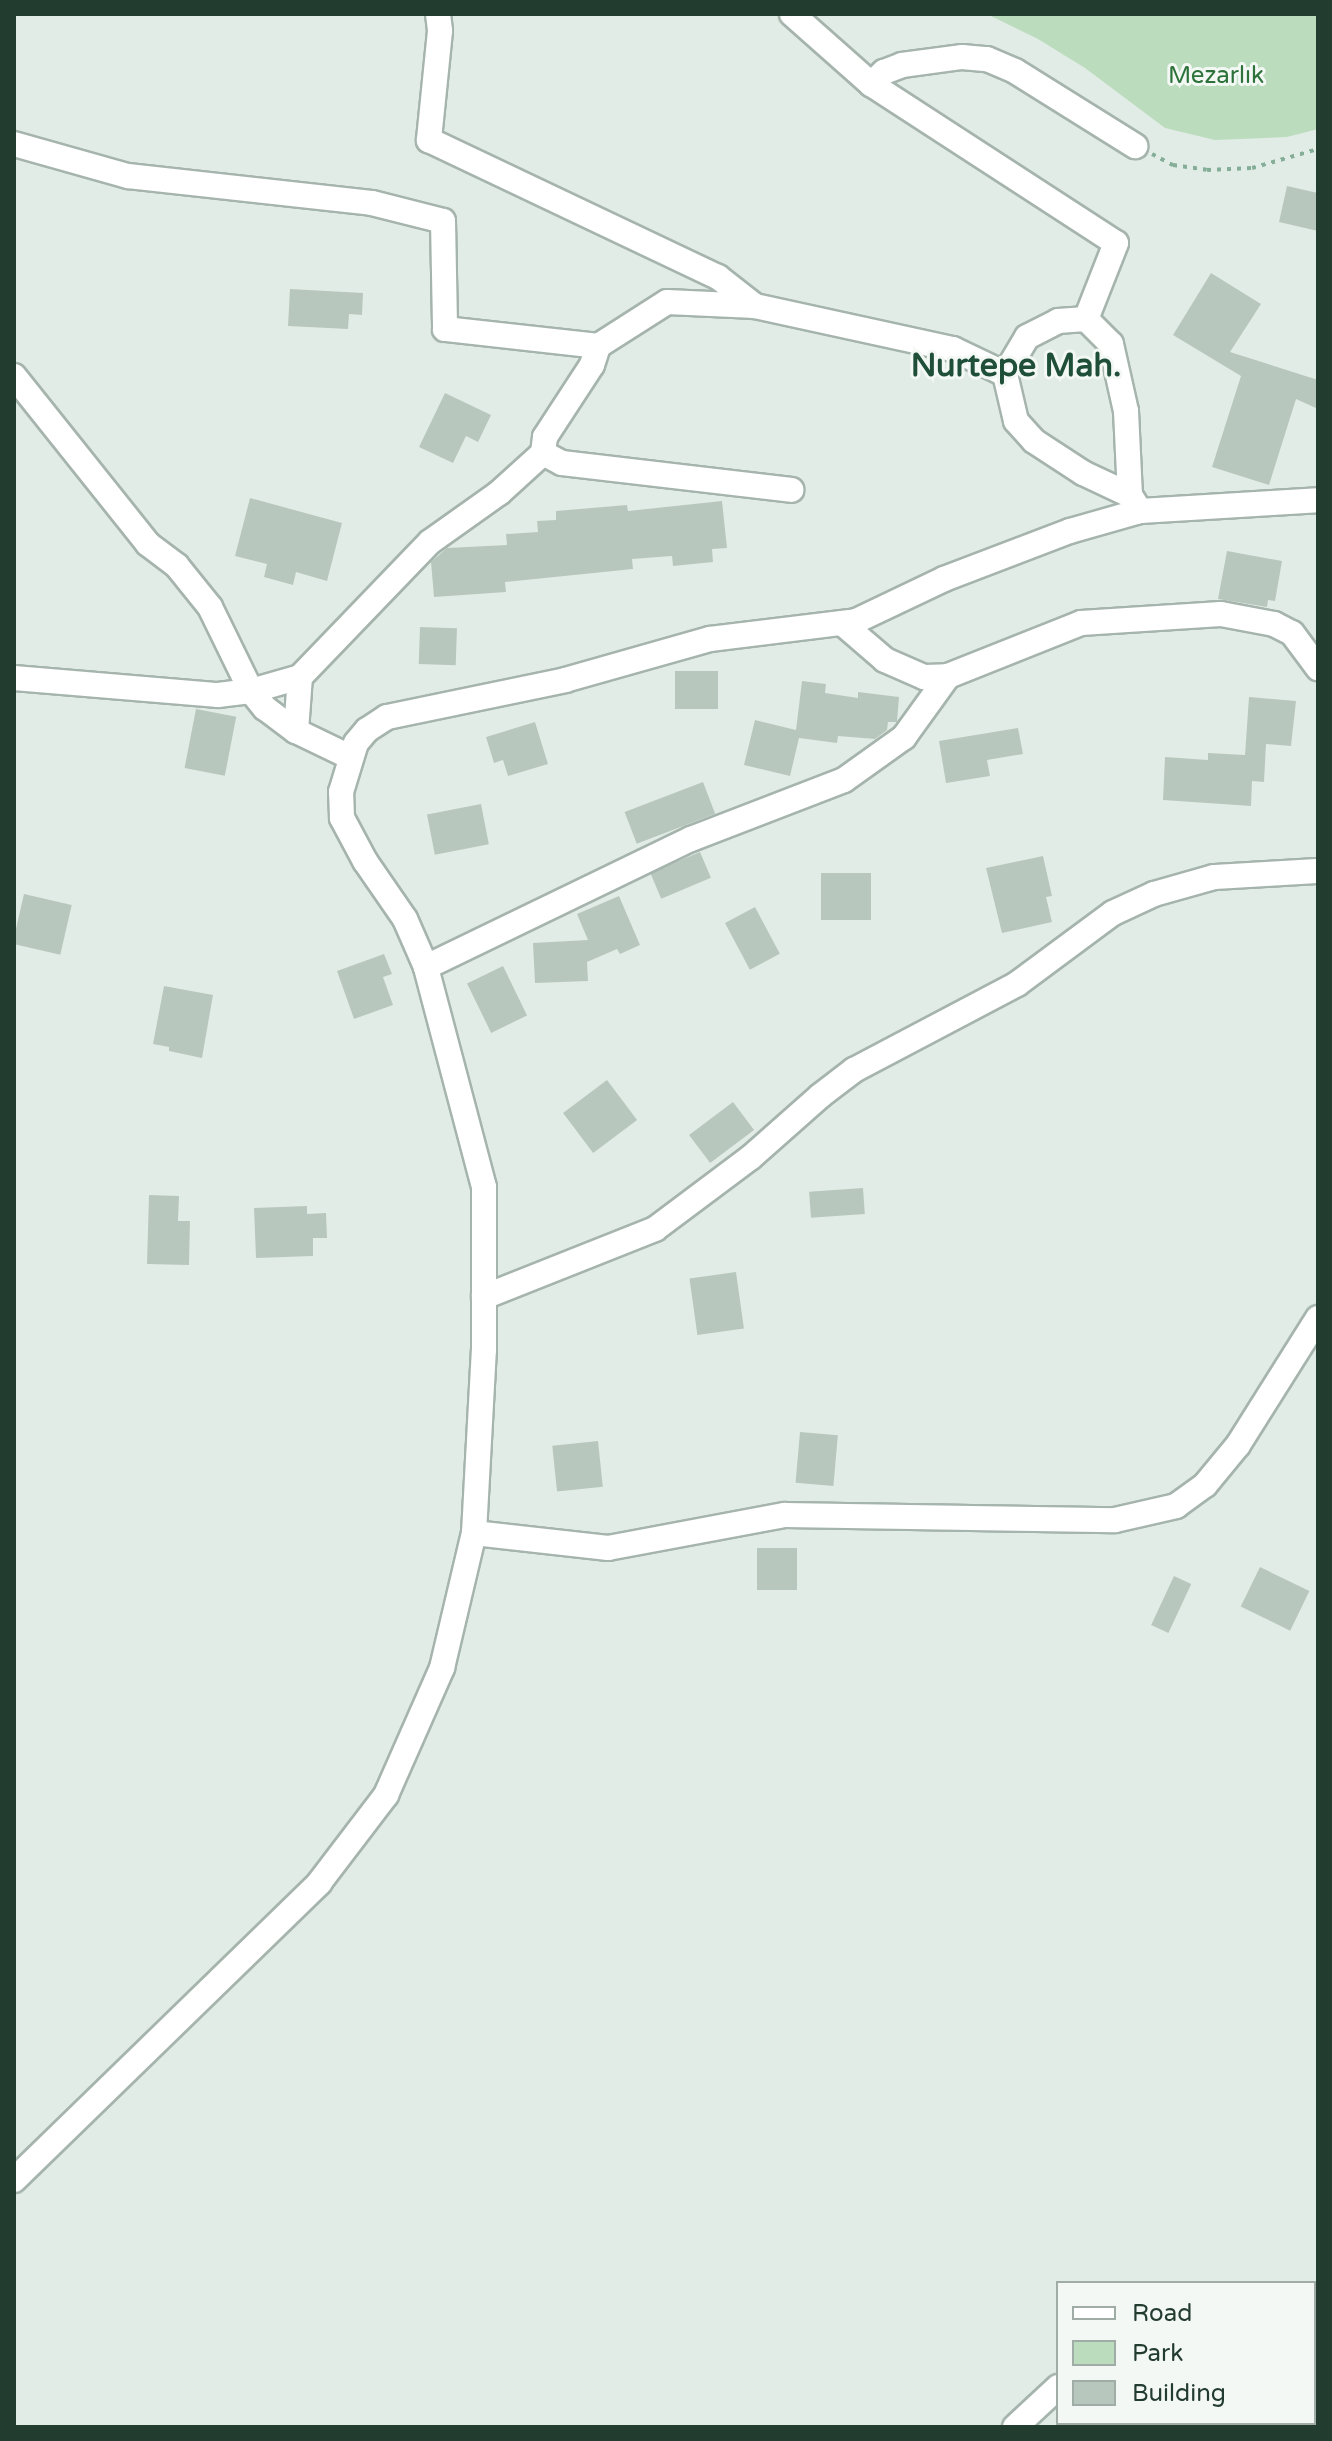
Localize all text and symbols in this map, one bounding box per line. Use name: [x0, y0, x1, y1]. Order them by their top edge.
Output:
park label: Mezarlık: [1168, 62, 1264, 90]
district label: Nurtepe Mah.: [911, 347, 1121, 385]
legend: [1056, 2281, 1316, 2425]
text: Road: [1132, 2299, 1192, 2328]
text: Park: [1132, 2339, 1183, 2368]
text: Building: [1132, 2379, 1226, 2408]

